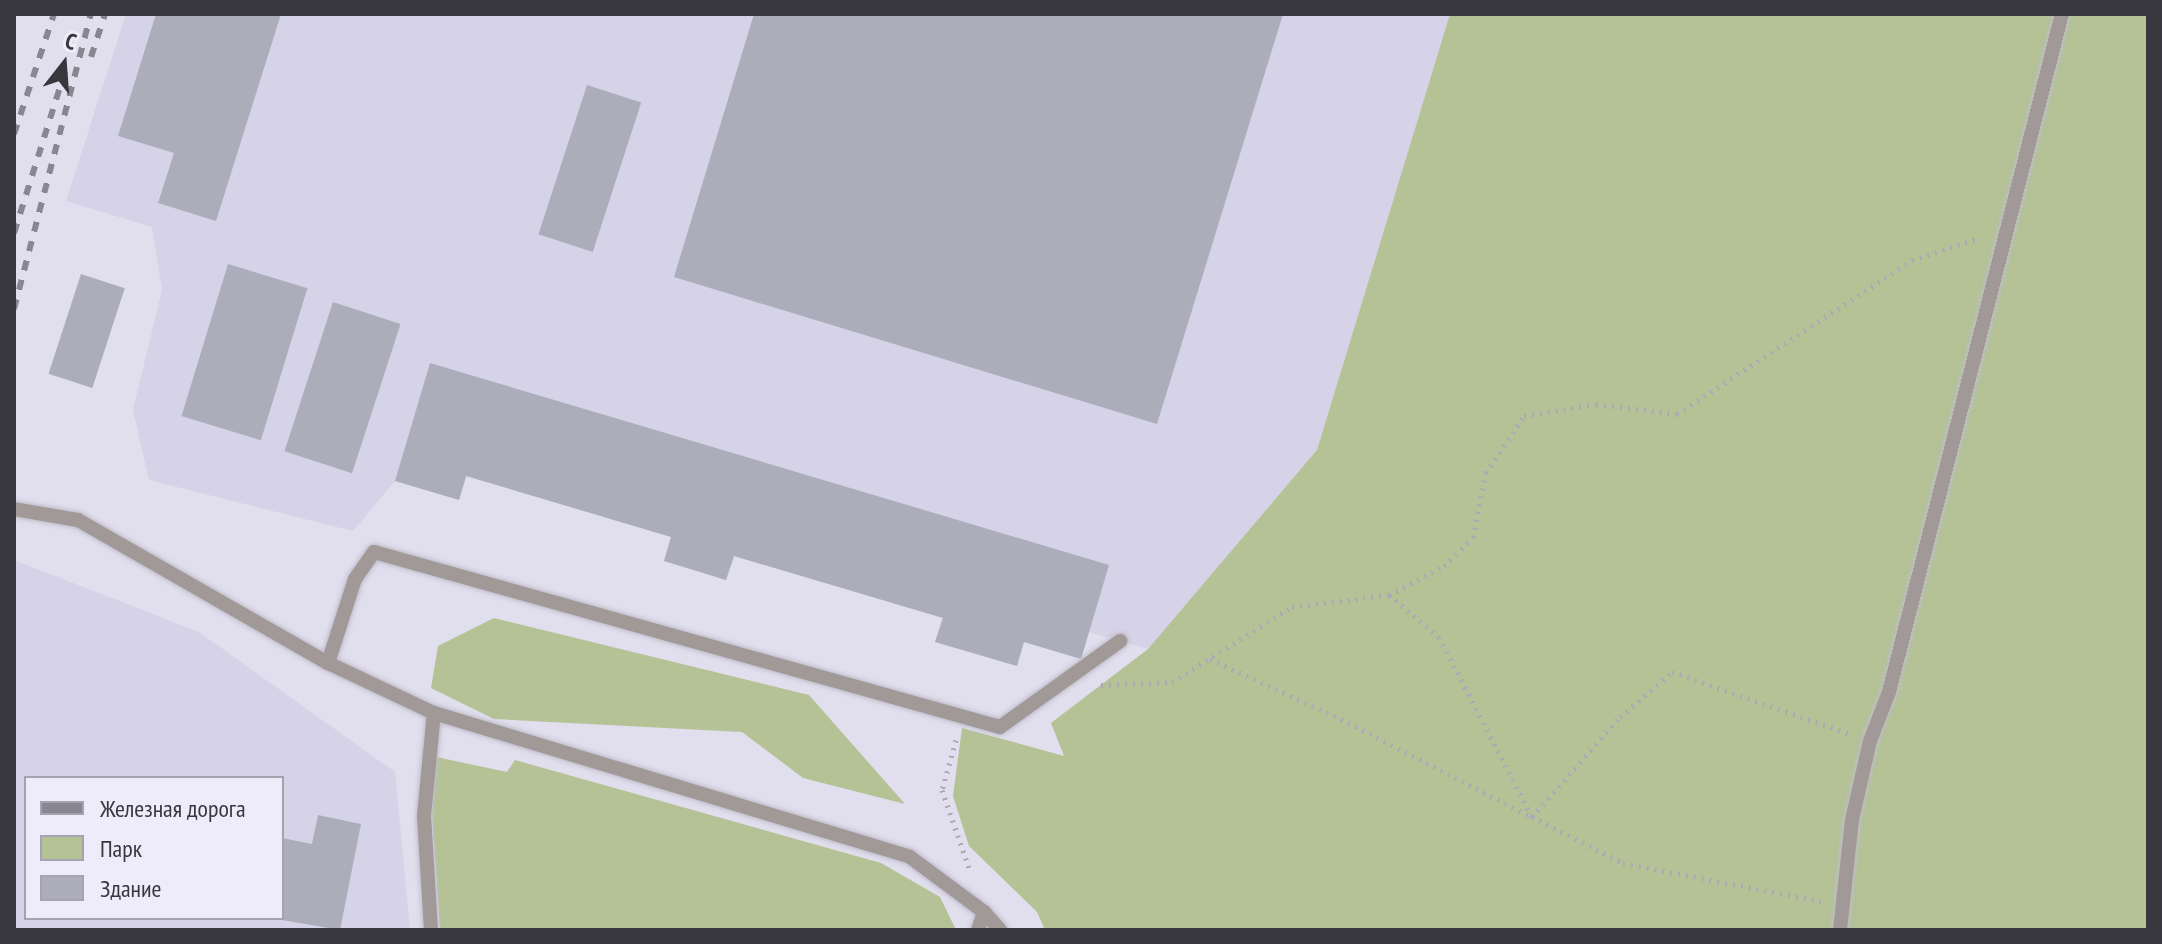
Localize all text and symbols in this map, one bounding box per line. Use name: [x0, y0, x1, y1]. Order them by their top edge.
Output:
north arrow: [24, 24, 104, 104]
text: С: [62, 26, 80, 56]
legend: [24, 776, 284, 920]
text: Железная дорога: [100, 793, 246, 824]
text: Парк: [100, 833, 142, 864]
text: Здание: [100, 873, 161, 904]

